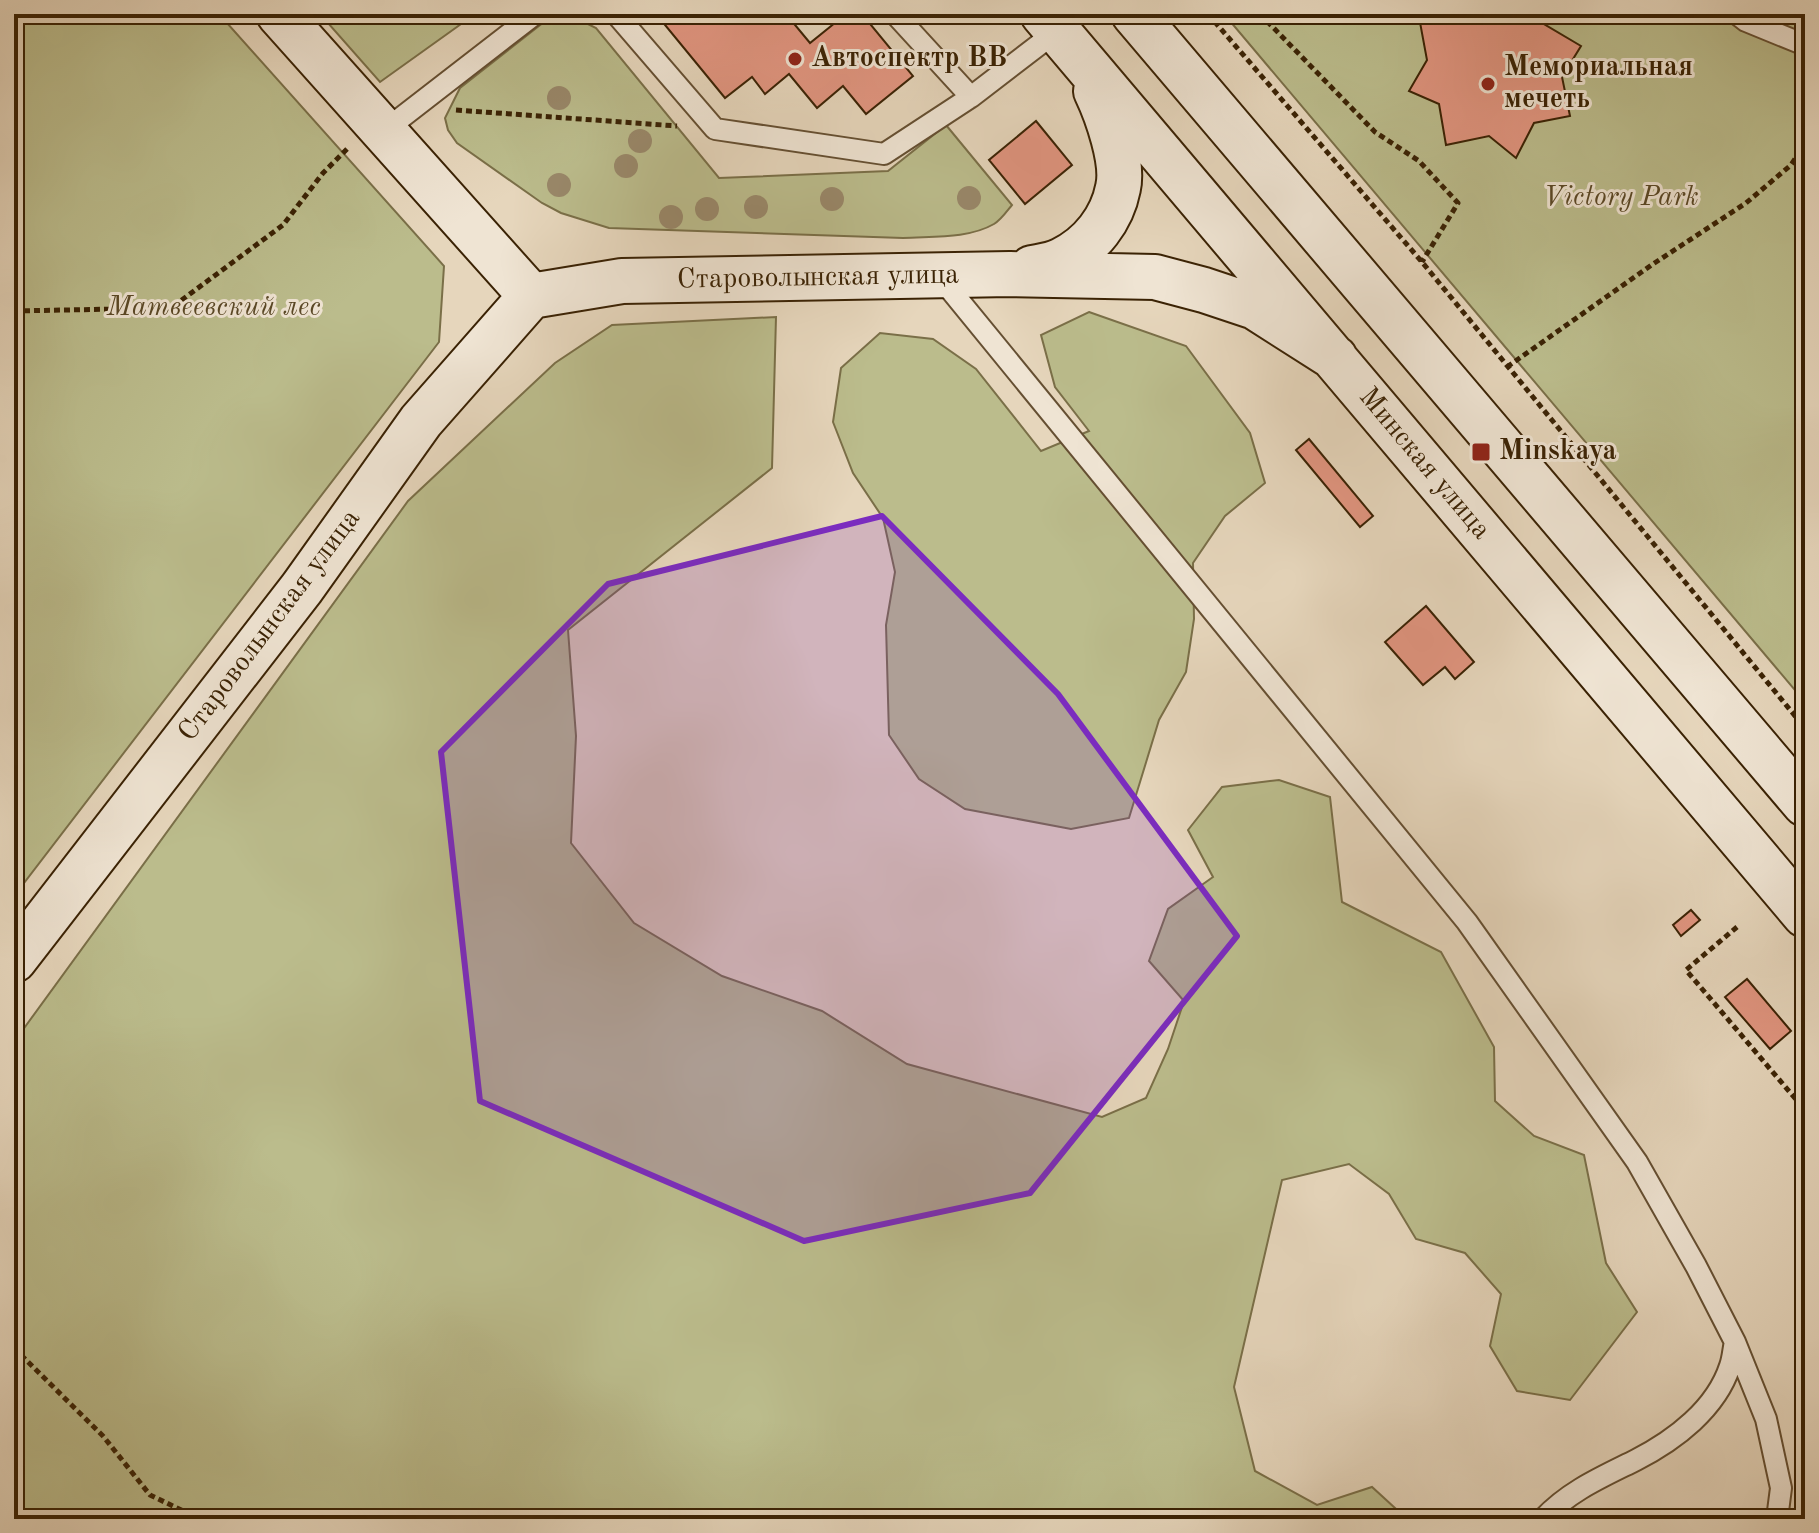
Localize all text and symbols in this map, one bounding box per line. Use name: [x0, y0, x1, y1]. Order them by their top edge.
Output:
place label: Автоспектр ВВ: [811, 45, 1007, 73]
marker: Автоспектр ВВ: [786, 50, 804, 68]
place label: Мемориальная мечеть: [1504, 54, 1693, 114]
marker: Мемориальная мечеть: [1479, 75, 1497, 93]
park label: Victory Park: [1543, 184, 1699, 212]
street label: Староволынская улица: [677, 262, 959, 294]
park label: Матвеевский лес: [106, 294, 321, 322]
street label: Минская улица: [1353, 383, 1495, 545]
place label: Minskaya: [1499, 438, 1617, 466]
marker: Minskaya: [1470, 441, 1492, 463]
street label: Староволынская улица: [174, 505, 366, 747]

